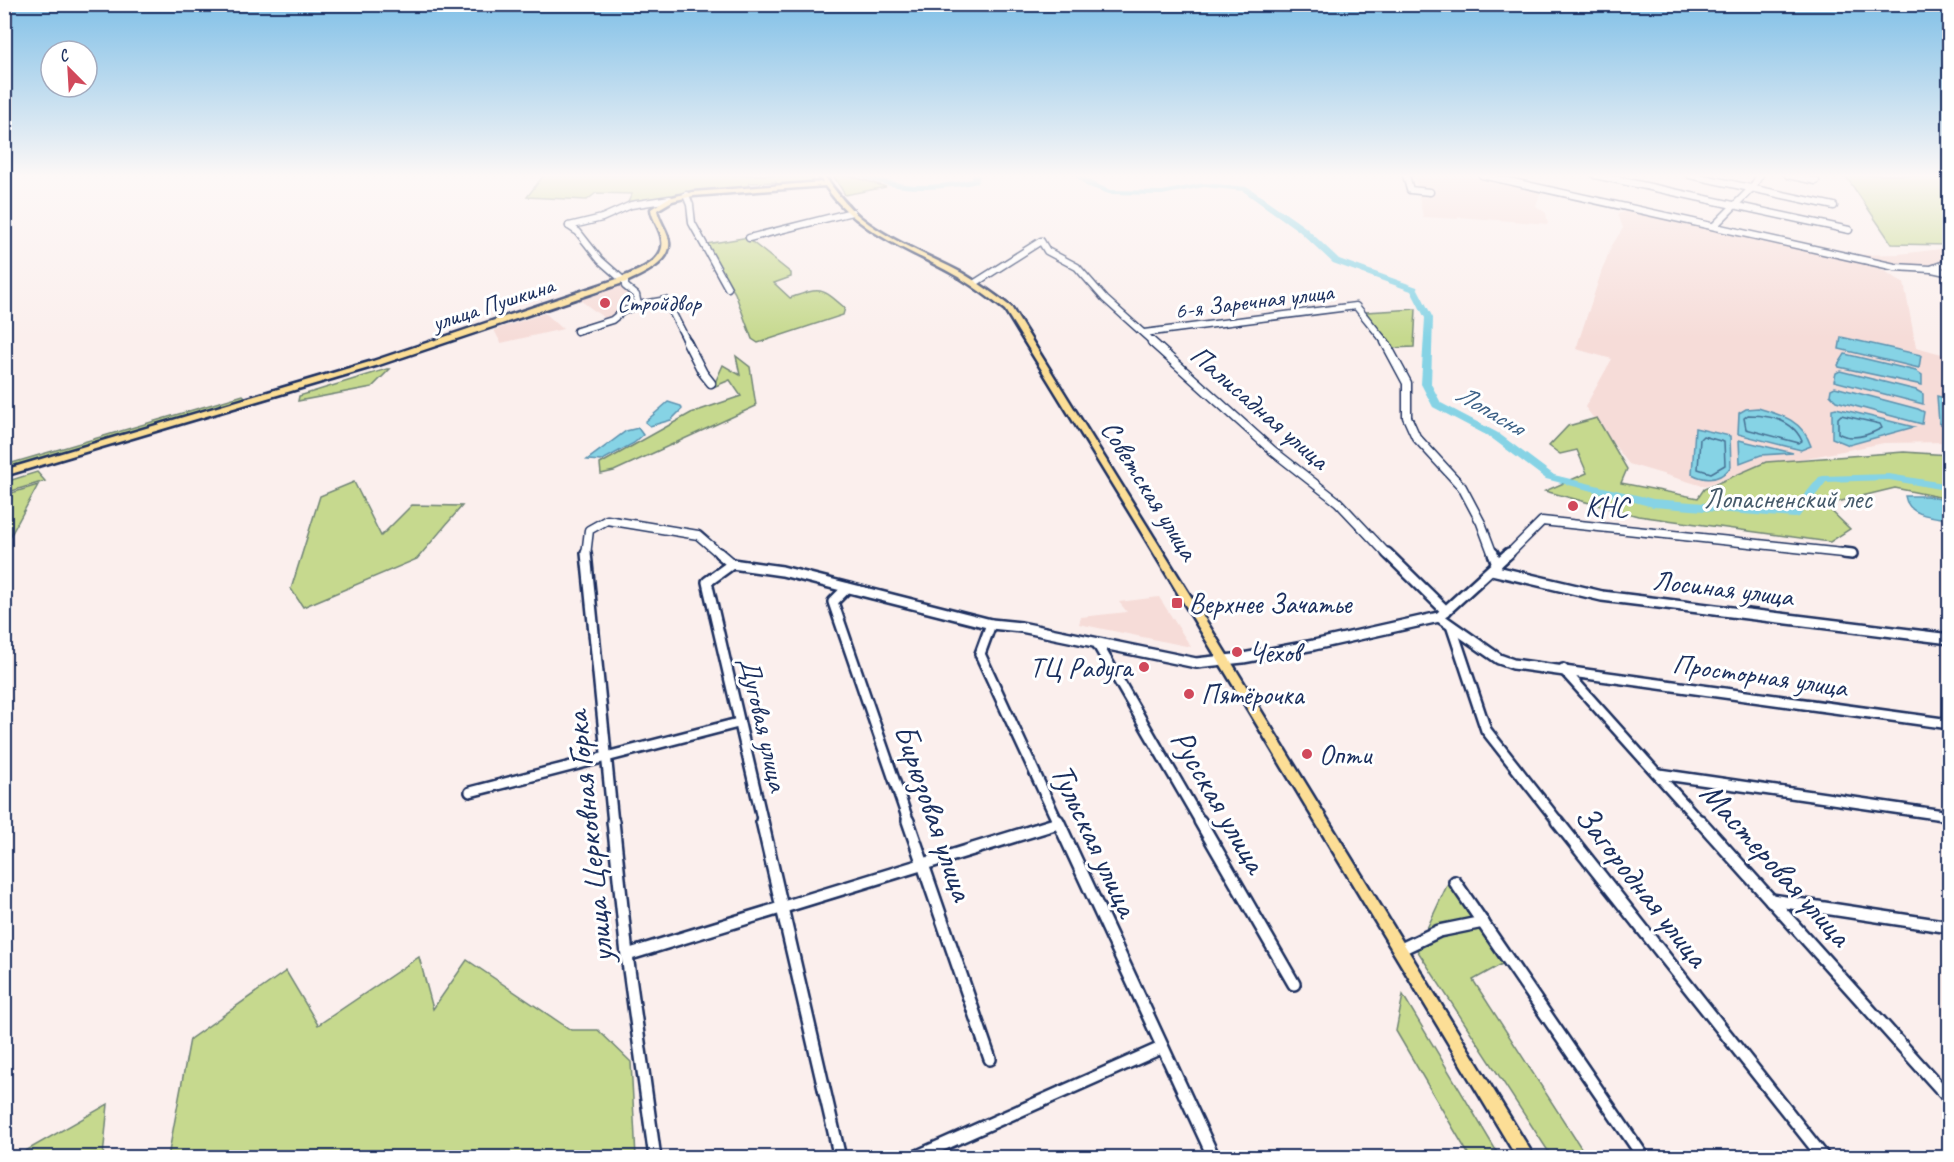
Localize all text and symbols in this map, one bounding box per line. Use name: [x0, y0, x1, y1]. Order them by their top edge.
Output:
north arrow: [39, 39, 99, 99]
text: С: [56, 45, 73, 67]
street label: улица Пушкина: [426, 270, 560, 338]
street label: 6-я Заречная улица: [1173, 276, 1336, 326]
place label: Стройдвор: [617, 288, 703, 318]
marker: Стройдвор: [598, 296, 612, 310]
street label: Палисадная улица: [1183, 337, 1338, 478]
water label: Лопасня: [1450, 377, 1533, 445]
street label: Советская улица: [1093, 414, 1208, 568]
park label: Лопасненский лес: [1704, 481, 1873, 516]
place label: КНС: [1585, 489, 1632, 524]
marker: КНС: [1566, 499, 1580, 513]
street label: Лосиная улица: [1651, 562, 1797, 614]
place label: Верхнее Зачатье: [1189, 586, 1353, 621]
marker: Верхнее Зачатье: [1170, 596, 1184, 610]
place label: Чехов: [1249, 635, 1305, 670]
marker: Чехов: [1230, 645, 1244, 659]
street label: Просторная улица: [1671, 645, 1851, 705]
place label: ТЦ Радуга: [1030, 650, 1135, 685]
street label: Дуговая улица: [732, 654, 797, 796]
marker: ТЦ Радуга: [1137, 660, 1151, 674]
place label: Пятёрочка: [1201, 677, 1305, 712]
marker: Пятёрочка: [1182, 687, 1196, 701]
street label: улица Церковная Горка: [555, 707, 623, 967]
street label: Бирюзовая улица: [884, 718, 984, 907]
street label: Русская улица: [1161, 722, 1278, 882]
place label: Опти: [1319, 737, 1373, 772]
marker: Опти: [1300, 747, 1314, 761]
street label: Тульская улица: [1041, 757, 1150, 925]
street label: Мастеровая улица: [1691, 773, 1862, 956]
street label: Загородная улица: [1566, 797, 1719, 977]

